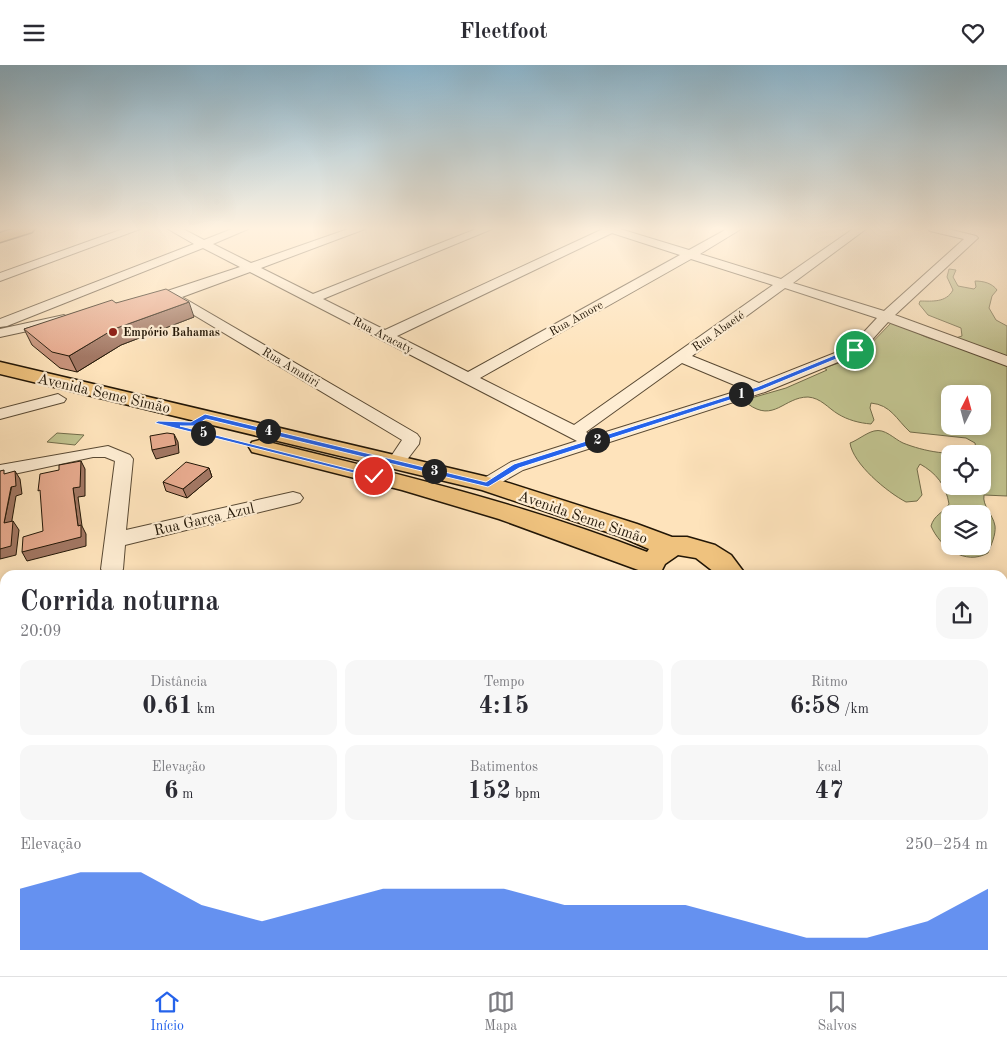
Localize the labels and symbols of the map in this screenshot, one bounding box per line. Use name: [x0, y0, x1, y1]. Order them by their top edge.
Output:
street label: Rua Amore: [548, 299, 606, 339]
street label: Rua Abaeté: [690, 309, 747, 354]
street label: Rua Aracaty: [350, 316, 415, 357]
marker: Empório Bahamas: [107, 326, 119, 338]
place label: Empório Bahamas: [123, 327, 220, 339]
pin: [834, 329, 876, 371]
street label: Rua Amatiri: [260, 346, 321, 390]
street label: Avenida Seme Simão: [36, 372, 171, 417]
pin: 1: [728, 381, 754, 407]
north arrow: [941, 385, 991, 435]
pin: 4: [256, 419, 280, 443]
pin: 5: [190, 421, 216, 445]
pin: 2: [584, 427, 610, 453]
pin: [353, 455, 395, 497]
pin: 3: [422, 459, 446, 483]
street label: Avenida Seme Simão: [516, 489, 649, 548]
street label: Rua Garça Azul: [152, 502, 256, 539]

